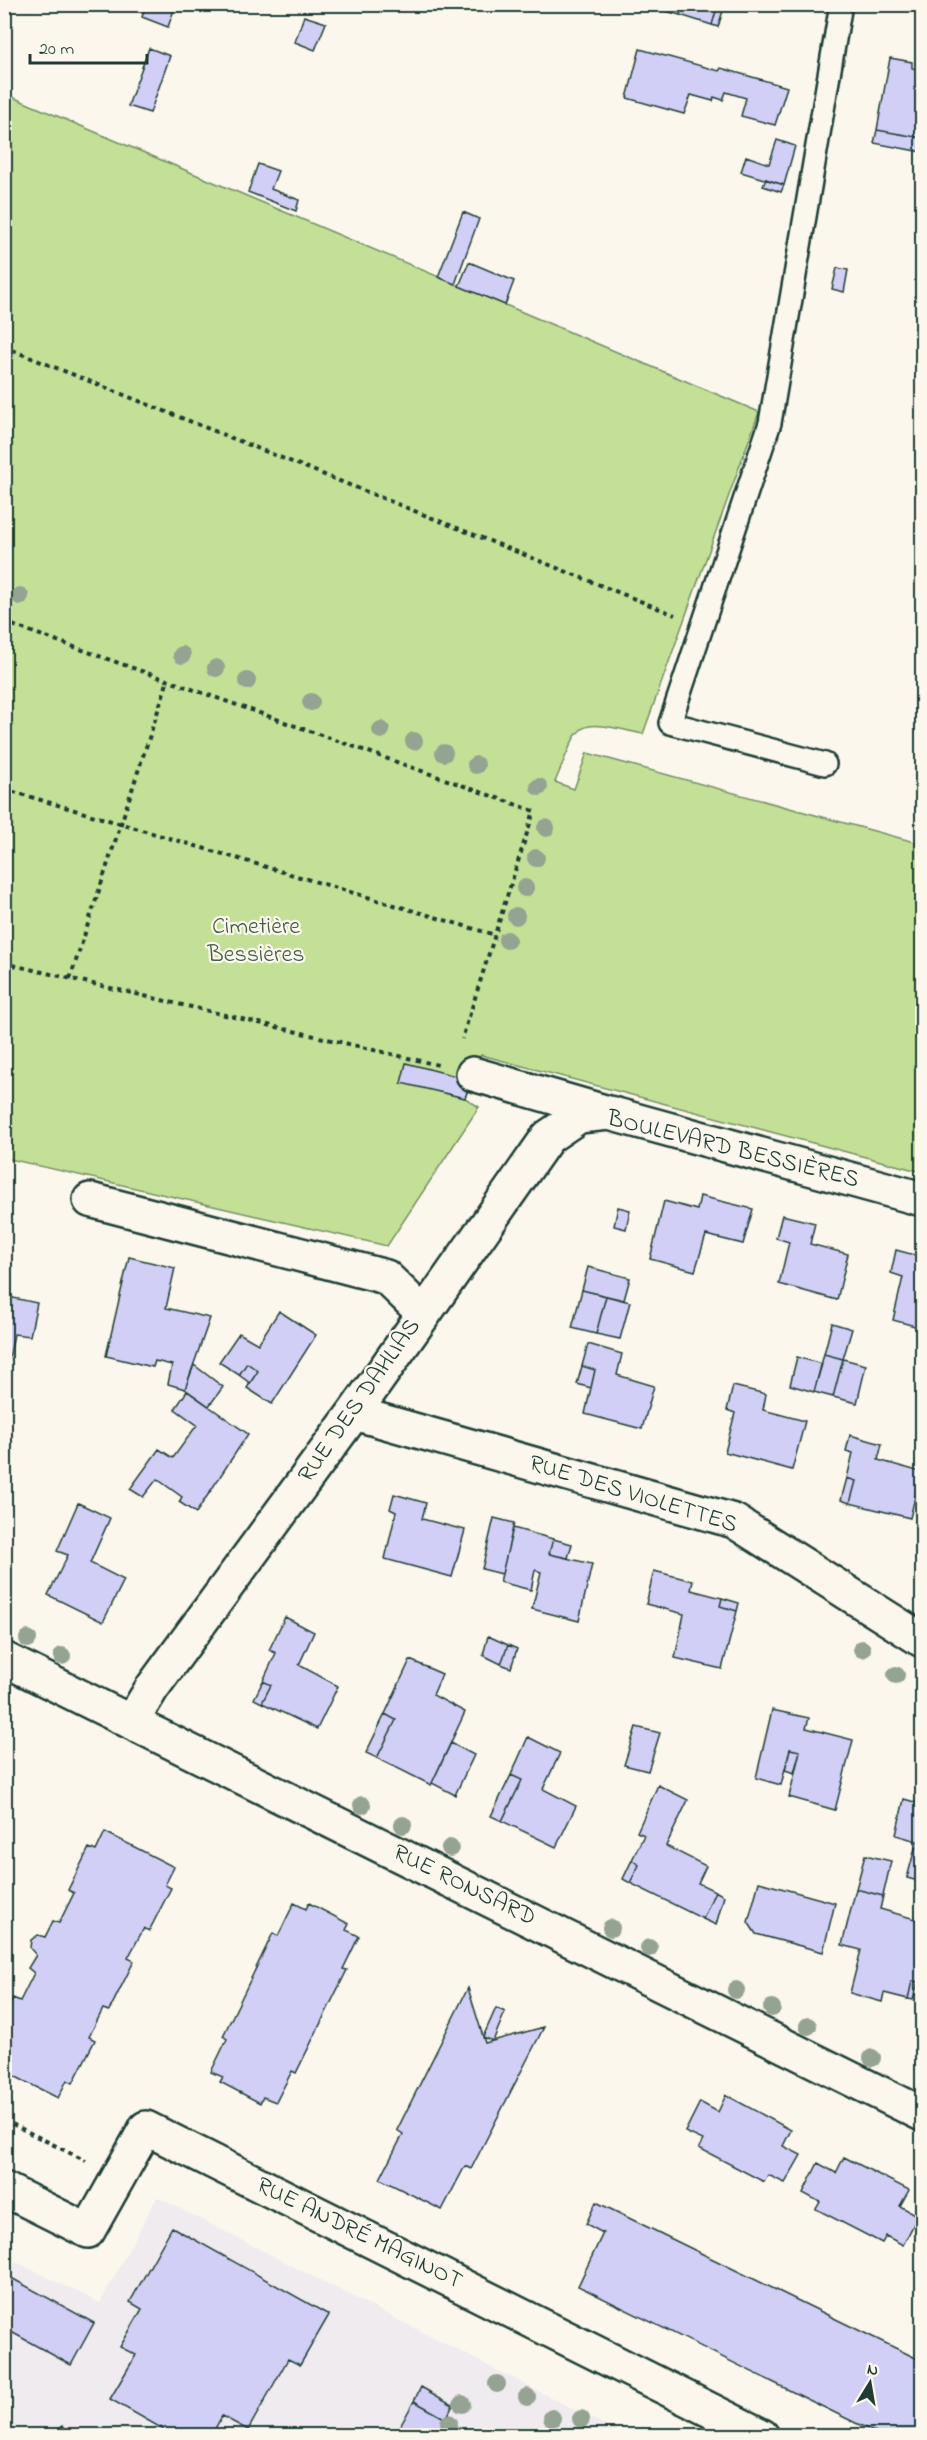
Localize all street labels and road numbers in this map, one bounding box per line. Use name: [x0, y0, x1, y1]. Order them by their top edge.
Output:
street label: BOULEVARD BESSIÈRES: [602, 1102, 863, 1198]
street label: RUE DES DAHLIAS: [290, 1312, 430, 1490]
street label: RUE DES VIOLETTES: [525, 1447, 741, 1543]
street label: RUE RONSARD: [386, 1836, 542, 1936]
street label: RUE ANDRÉ MAGINOT: [250, 2169, 468, 2299]

